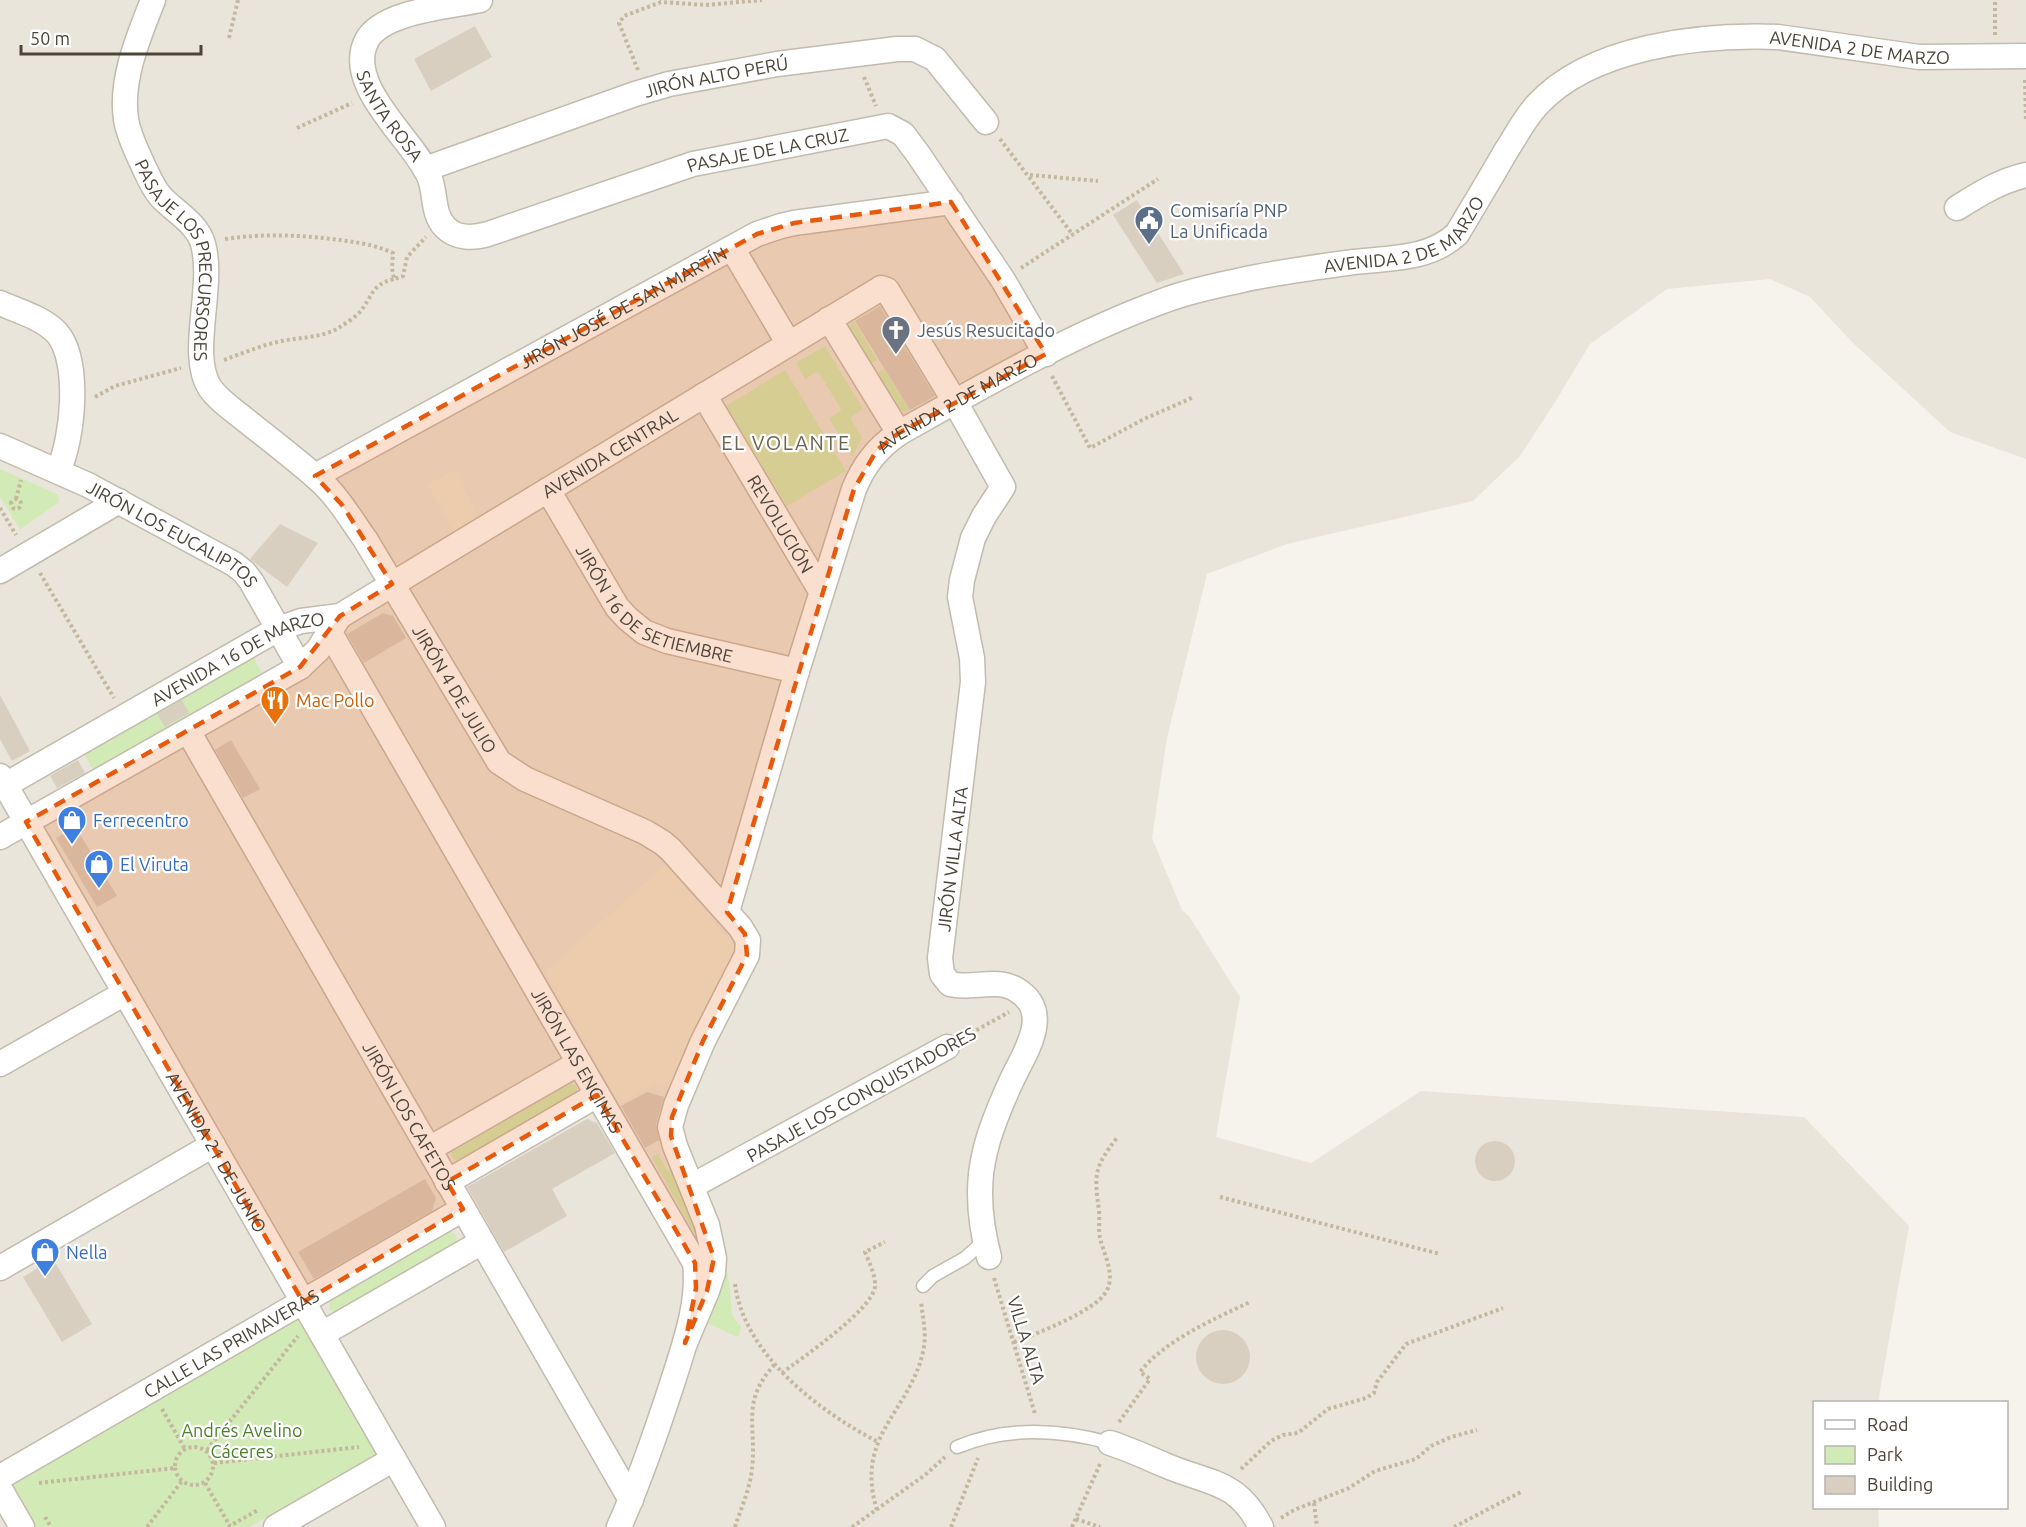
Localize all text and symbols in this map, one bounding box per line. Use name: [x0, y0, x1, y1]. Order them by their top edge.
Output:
scale bar: [21, 18, 201, 56]
street label: AVENIDA 2 DE MARZO: [1769, 27, 1950, 67]
text: 50 m: [30, 28, 70, 48]
street label: JIRÓN ALTO PERÚ: [641, 52, 789, 101]
street label: SANTA ROSA: [353, 68, 428, 165]
street label: PASAJE DE LA CRUZ: [684, 124, 850, 175]
street label: PASAJE LOS PRECURSORES: [132, 156, 216, 362]
street label: AVENIDA 2 DE MARZO: [1322, 192, 1487, 276]
place label: Comisaría PNP La Unificada: [1170, 200, 1288, 241]
public building icon: Comisaría PNP La Unificada: [1133, 204, 1165, 246]
street label: JIRÓN JOSÉ DE SAN MARTÍN: [516, 243, 730, 372]
church icon: Jesús Resucitado: [880, 314, 912, 356]
place label: Jesús Resucitado: [917, 320, 1055, 340]
street label: AVENIDA 2 DE MARZO: [872, 349, 1041, 457]
street label: AVENIDA CENTRAL: [538, 404, 681, 501]
district label: EL VOLANTE: [721, 431, 851, 454]
street label: REVOLUCIÓN: [744, 471, 818, 576]
street label: JIRÓN LOS EUCALIPTOS: [84, 476, 262, 590]
street label: JIRÓN 16 DE SETIEMBRE: [572, 541, 735, 666]
street label: AVENIDA 16 DE MARZO: [148, 608, 326, 709]
street label: JIRÓN 4 DE JULIO: [409, 621, 501, 756]
restaurant icon: Mac Pollo: [259, 684, 291, 726]
place label: Mac Pollo: [296, 690, 374, 710]
street label: JIRÓN VILLA ALTA: [932, 785, 971, 933]
shop icon: Ferrecentro: [56, 804, 88, 846]
place label: Ferrecentro: [93, 810, 189, 830]
shop icon: El Viruta: [83, 848, 115, 890]
place label: El Viruta: [120, 854, 189, 874]
street label: JIRÓN LAS ENCINAS: [528, 984, 627, 1136]
street label: PASAJE LOS CONQUISTADORES: [743, 1022, 980, 1166]
street label: JIRÓN LOS CAFETOS: [359, 1038, 460, 1193]
street label: AVENIDA 21 DE JUNIO: [163, 1068, 271, 1236]
shop icon: Nella: [29, 1236, 61, 1278]
place label: Nella: [66, 1242, 108, 1262]
street label: CALLE LAS PRIMAVERAS: [140, 1285, 322, 1402]
street label: VILLA ALTA: [1004, 1294, 1050, 1386]
legend: [1813, 1401, 2008, 1509]
text: Road: [1867, 1414, 1909, 1434]
park label: Andrés Avelino Cáceres: [181, 1420, 303, 1461]
text: Park: [1867, 1444, 1903, 1464]
text: Building: [1867, 1474, 1933, 1494]

